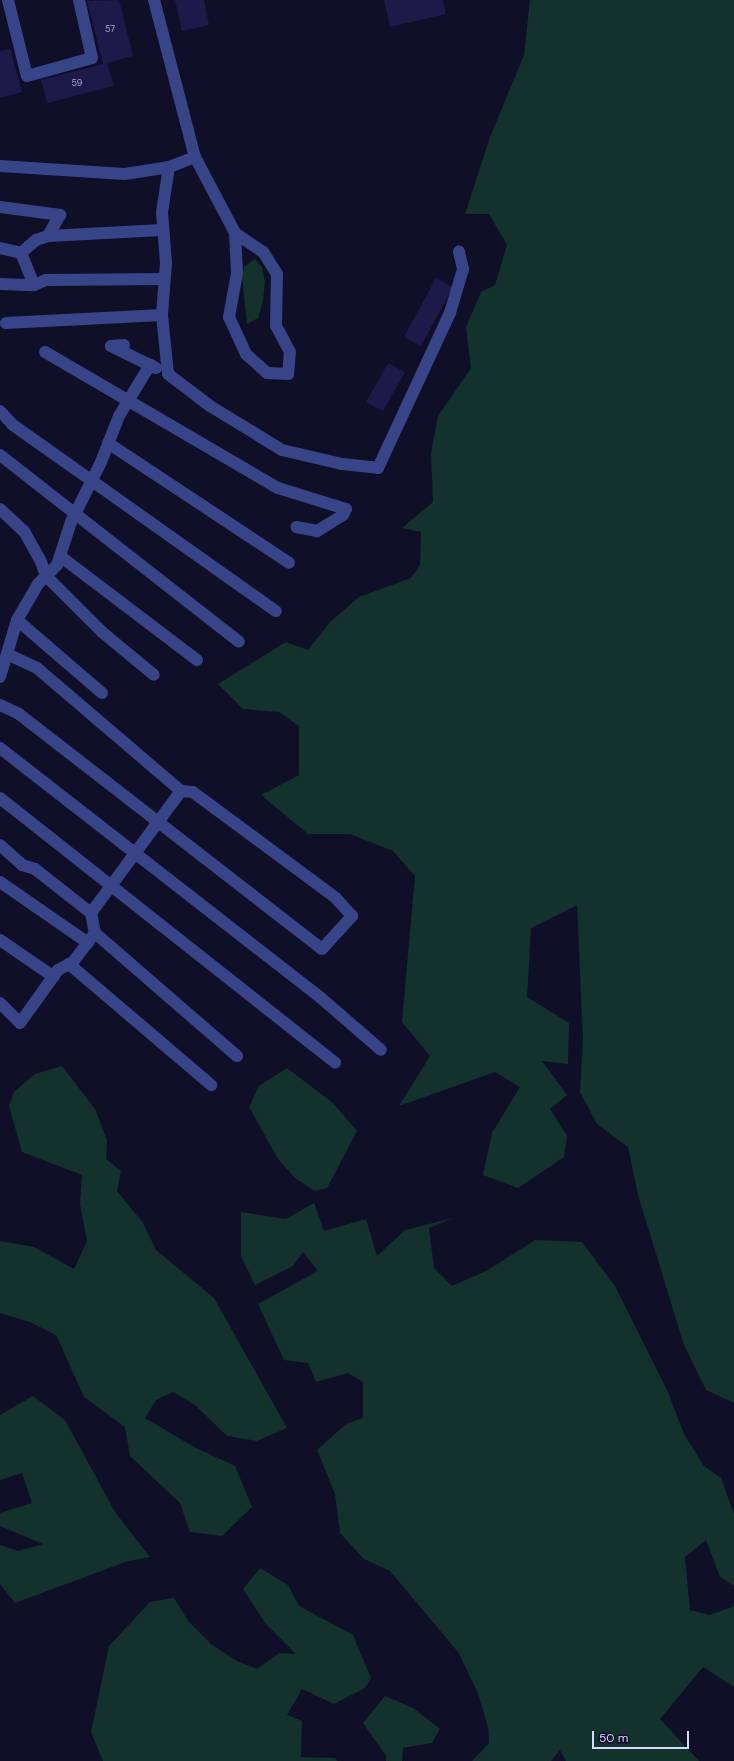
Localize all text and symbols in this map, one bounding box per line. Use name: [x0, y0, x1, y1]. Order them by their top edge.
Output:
house number: 57: [105, 24, 115, 34]
house number: 59: [72, 78, 82, 88]
scale bar: [594, 1723, 691, 1749]
text: 50 m: [599, 1730, 628, 1746]

